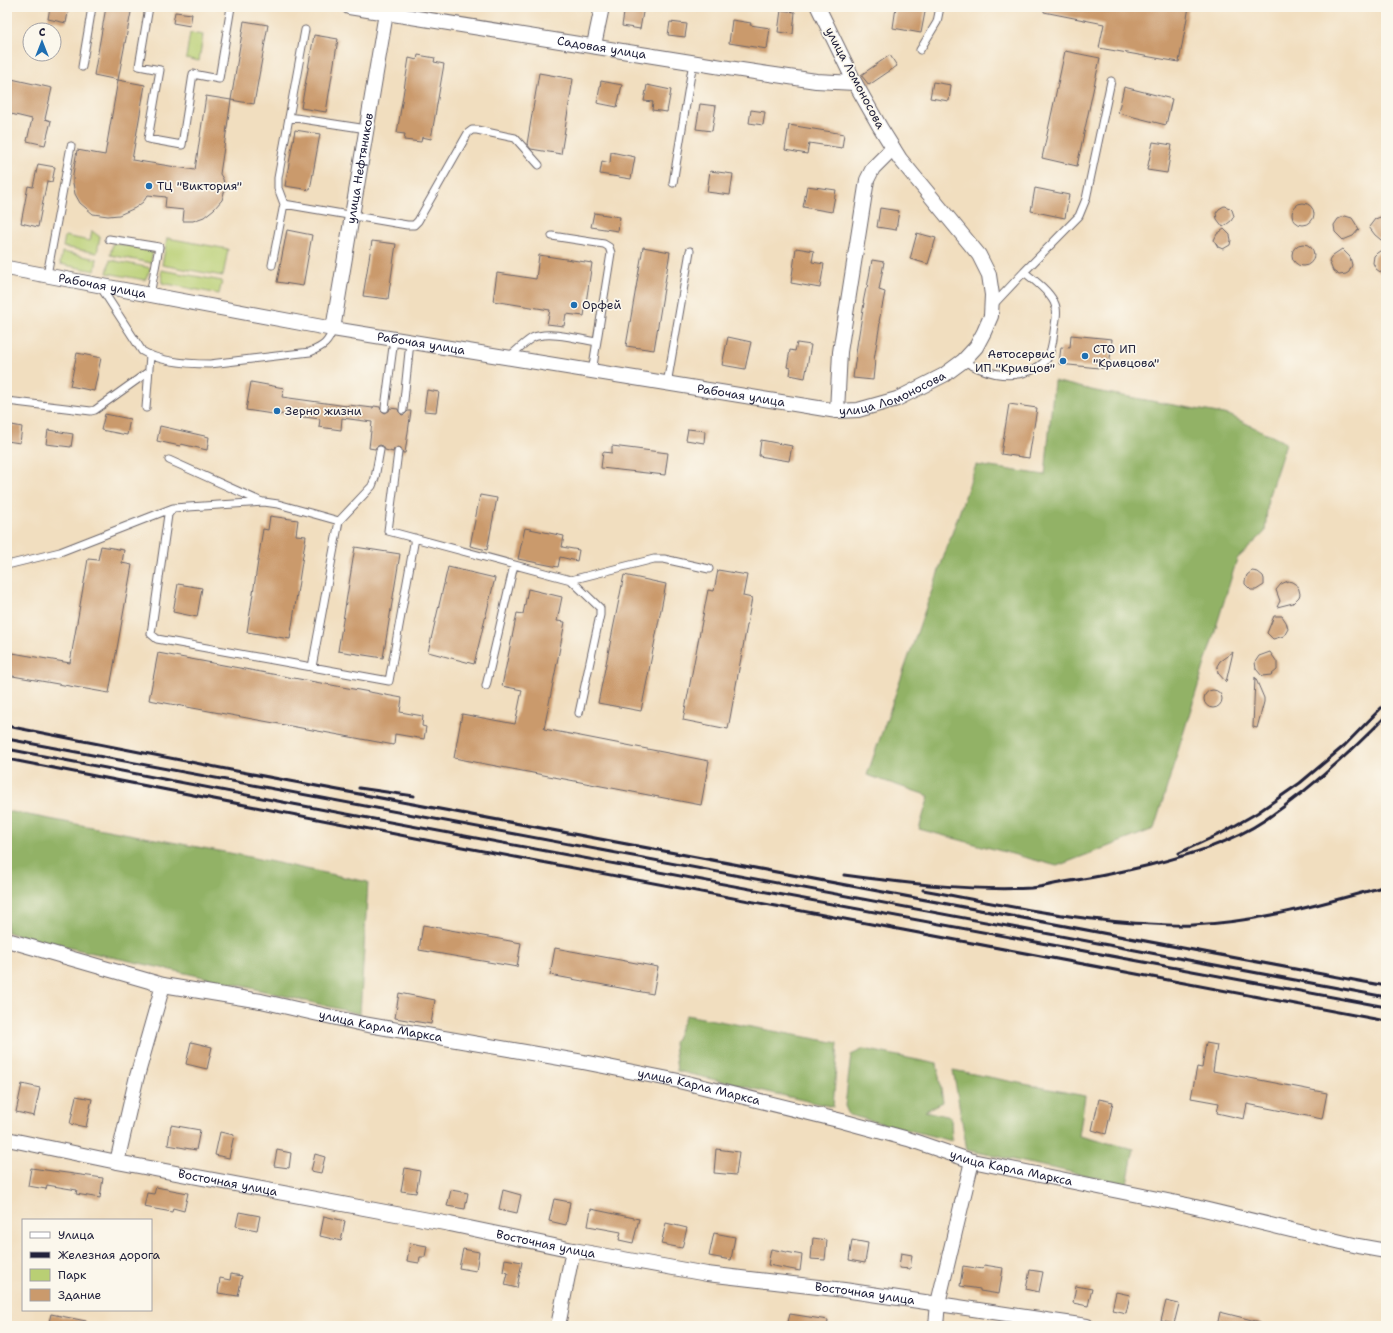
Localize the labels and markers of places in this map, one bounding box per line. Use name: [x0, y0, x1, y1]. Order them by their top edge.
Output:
place label: ТЦ "Виктория": [157, 178, 242, 194]
marker: ТЦ "Виктория": [144, 181, 154, 191]
place label: Орфей: [582, 297, 621, 313]
marker: Орфей: [569, 300, 579, 310]
place label: СТО ИП "Кривцова": [1093, 341, 1159, 371]
place label: Автосервис ИП "Кривцов": [975, 346, 1055, 376]
marker: СТО ИП "Кривцова": [1080, 351, 1090, 361]
marker: Автосервис ИП "Кривцов": [1058, 356, 1068, 366]
place label: Зерно жизни: [285, 403, 362, 419]
marker: Зерно жизни: [272, 406, 282, 416]

